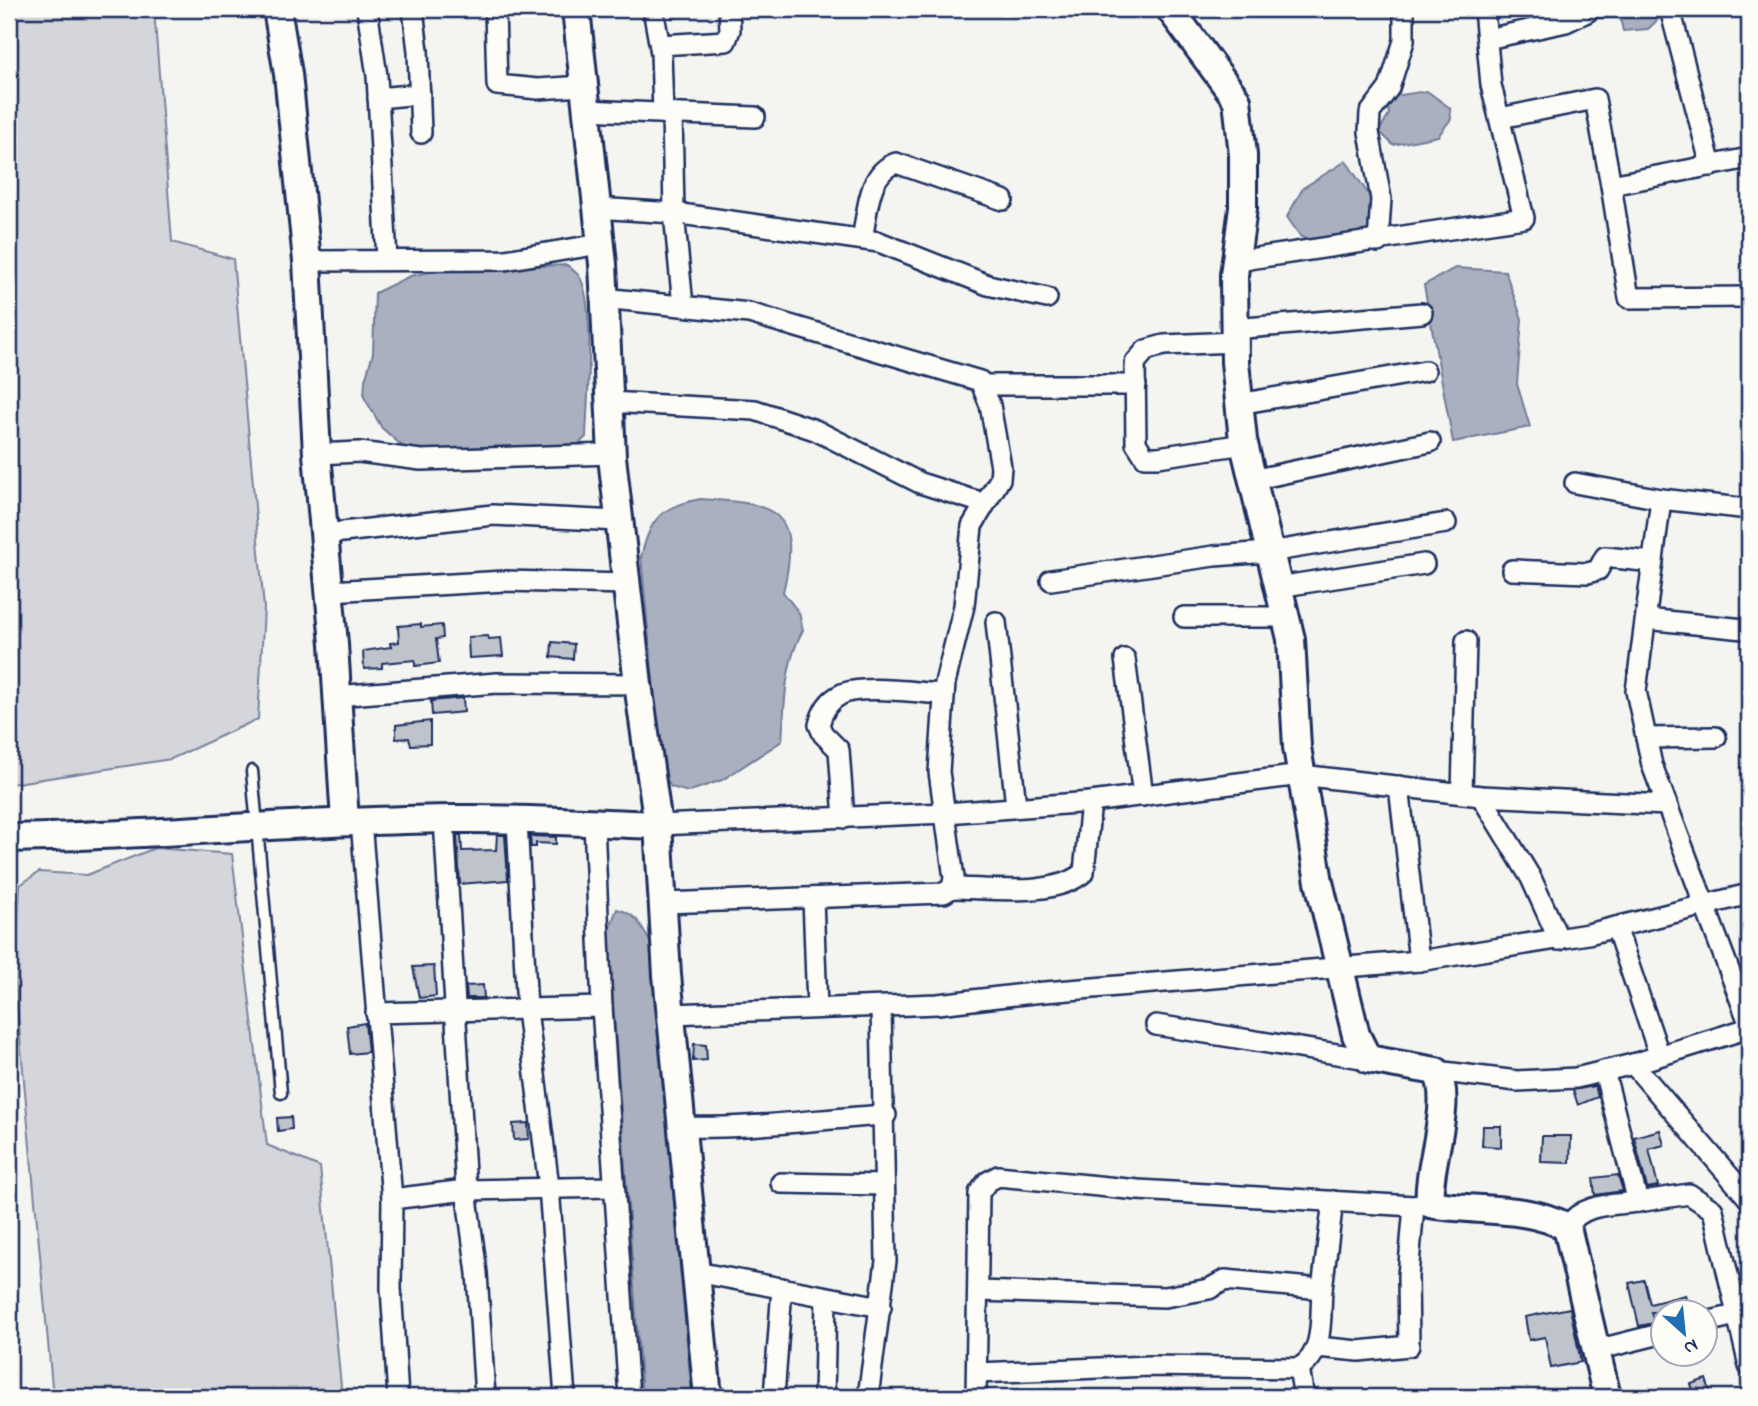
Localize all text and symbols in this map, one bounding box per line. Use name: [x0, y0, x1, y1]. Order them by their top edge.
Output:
north arrow: [1650, 1298, 1720, 1368]
text: N: [1679, 1331, 1702, 1361]

